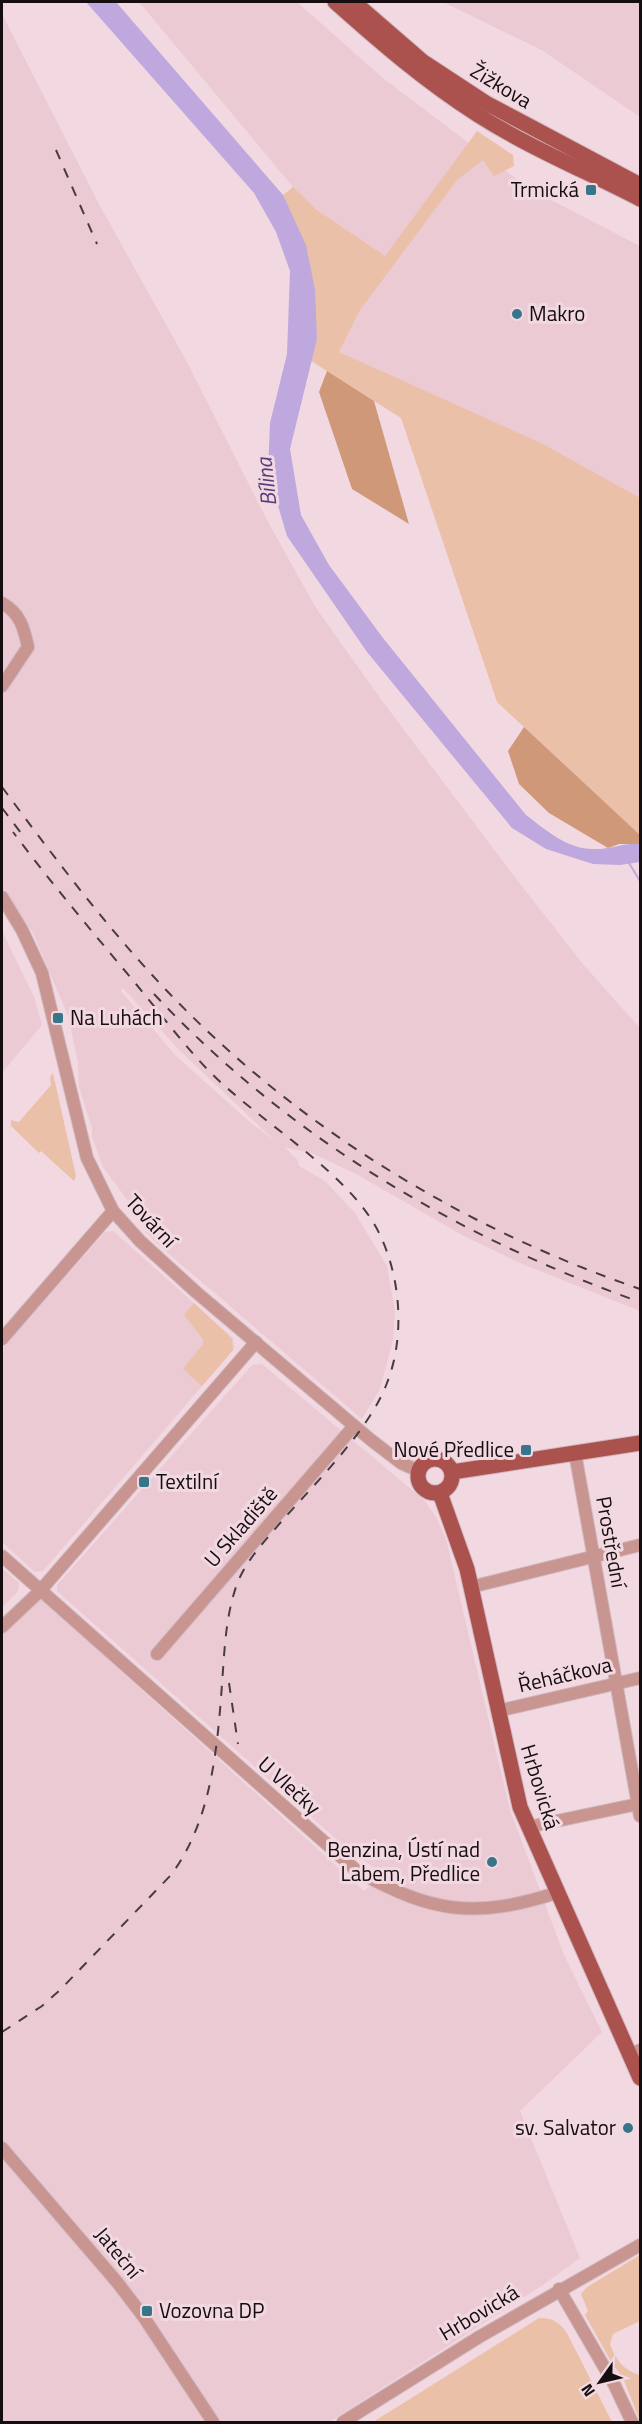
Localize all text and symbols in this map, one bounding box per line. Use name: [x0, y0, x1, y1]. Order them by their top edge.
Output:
street label: Žižkova: [465, 54, 539, 116]
place label: Trmická: [511, 173, 579, 205]
marker: Trmická: [584, 183, 598, 197]
place label: Makro: [529, 297, 585, 329]
marker: Makro: [510, 307, 524, 321]
water label: Bílina: [246, 454, 285, 508]
place label: Na Luhách: [70, 1001, 163, 1033]
marker: Na Luhách: [51, 1011, 65, 1025]
street label: Tovární: [118, 1186, 186, 1256]
place label: Nové Předlice: [394, 1433, 514, 1465]
marker: Nové Předlice: [519, 1443, 533, 1457]
place label: Textilní: [156, 1465, 219, 1497]
marker: Textilní: [137, 1475, 151, 1489]
street label: U Skladiště: [196, 1479, 285, 1574]
street label: Prostřední: [588, 1494, 636, 1591]
street label: Řeháčkova: [515, 1648, 615, 1700]
street label: Hrbovická: [513, 1740, 569, 1834]
street label: U Vlečky: [251, 1748, 328, 1822]
place label: Benzina, Ústí nad Labem, Předlice: [327, 1833, 480, 1889]
marker: Benzina, Ústí nad Labem, Předlice: [485, 1855, 499, 1869]
place label: sv. Salvator: [515, 2111, 616, 2143]
marker: sv. Salvator: [621, 2121, 635, 2135]
street label: Jateční: [87, 2219, 151, 2287]
street label: Hrbovická: [433, 2276, 525, 2348]
place label: Vozovna DP: [159, 2294, 264, 2326]
marker: Vozovna DP: [140, 2304, 154, 2318]
north arrow: [570, 2352, 630, 2412]
text: N: [575, 2379, 601, 2402]

